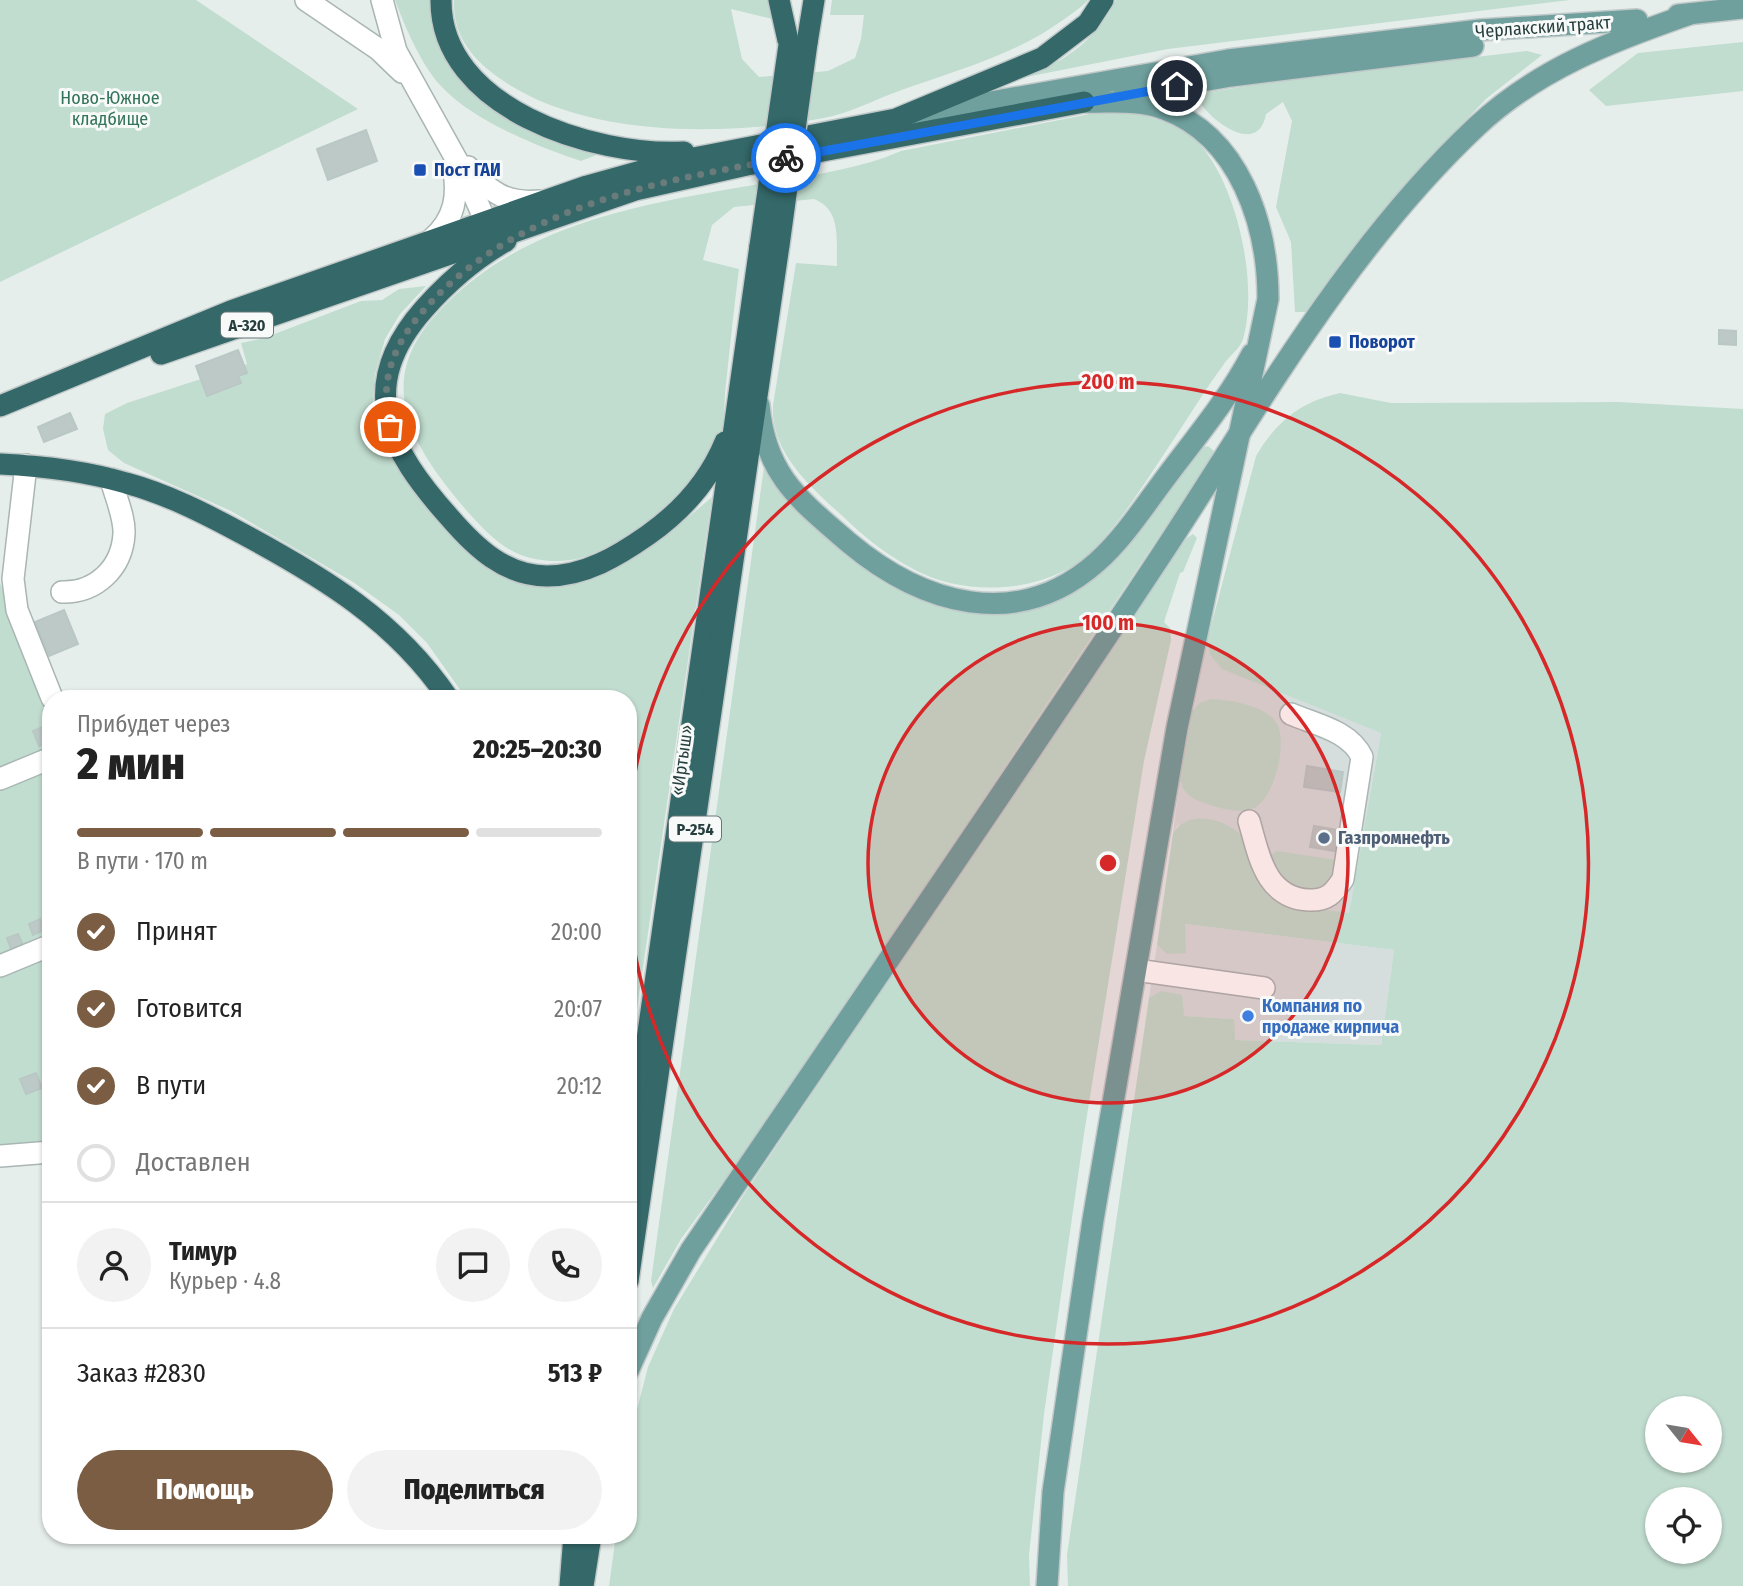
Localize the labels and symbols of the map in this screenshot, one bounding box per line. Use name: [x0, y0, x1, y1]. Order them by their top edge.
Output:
street label: Черлакский тракт: [1475, 11, 1612, 43]
pin: [1147, 56, 1207, 116]
park label: Ново-Южное кладбище: [60, 87, 160, 130]
courier: [751, 123, 821, 193]
place label: Пост ГАИ: [434, 159, 501, 181]
marker: Пост ГАИ: [412, 162, 428, 178]
road number: А-320: [221, 312, 273, 338]
place label: Поворот: [1349, 331, 1415, 353]
marker: Поворот: [1327, 334, 1343, 350]
text: 200 m: [1080, 369, 1135, 395]
pin: [360, 397, 420, 457]
text: 100 m: [1082, 610, 1134, 636]
street label: «Иртыш»: [666, 723, 698, 797]
road number: Р-254: [669, 816, 721, 842]
place label: Газпромнефть: [1338, 827, 1450, 849]
marker: Газпромнефть: [1316, 830, 1332, 846]
centre of rings: [1096, 851, 1120, 875]
place label: Компания по продаже кирпича: [1262, 995, 1399, 1038]
marker: Компания по продаже кирпича: [1240, 1008, 1256, 1024]
north arrow: [1645, 1396, 1722, 1474]

